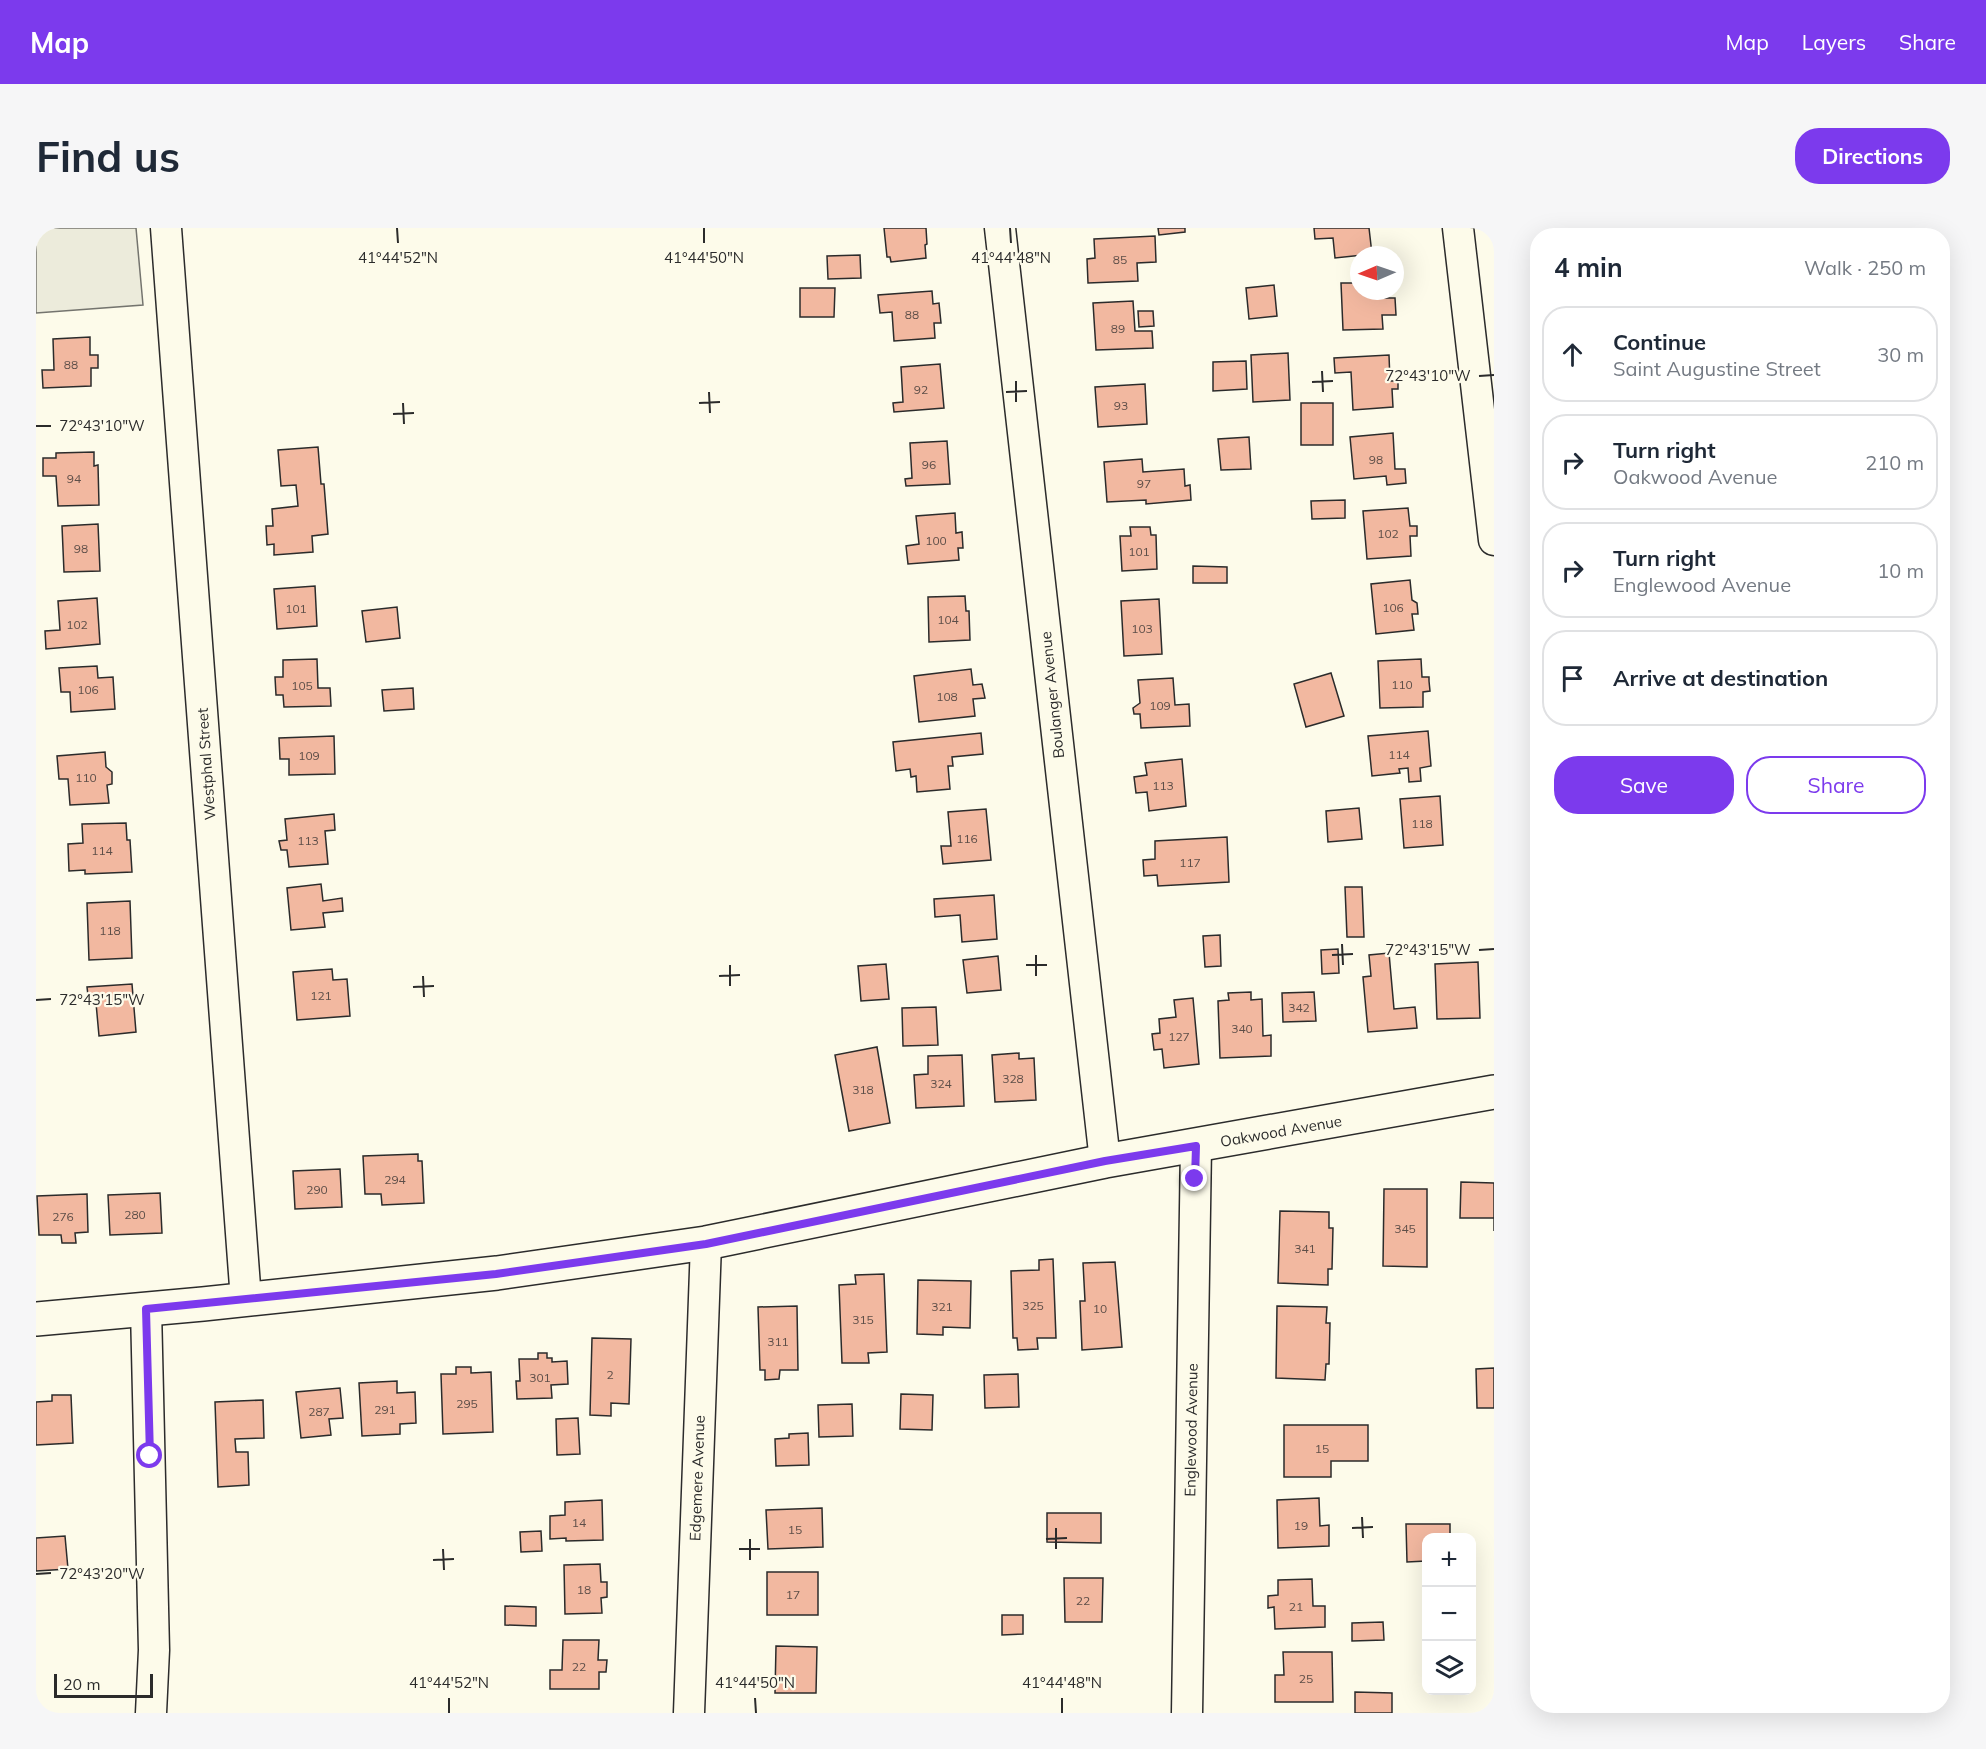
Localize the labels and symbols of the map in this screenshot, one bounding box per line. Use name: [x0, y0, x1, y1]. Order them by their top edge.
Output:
north arrow: [1350, 246, 1404, 300]
text: 41°44'52"N: [358, 248, 438, 267]
text: 41°44'50"N: [664, 248, 744, 267]
text: 41°44'48"N: [971, 248, 1051, 267]
house number: 85: [1113, 252, 1127, 267]
house number: 88: [905, 307, 919, 322]
house number: 89: [1111, 321, 1125, 336]
house number: 88: [64, 357, 78, 372]
text: 72°43'10"W: [1385, 366, 1471, 385]
house number: 92: [914, 382, 928, 397]
house number: 93: [1114, 398, 1128, 413]
text: 72°43'10"W: [59, 416, 145, 435]
house number: 98: [1369, 452, 1383, 467]
house number: 96: [922, 457, 936, 472]
house number: 94: [67, 471, 81, 486]
house number: 97: [1137, 476, 1151, 491]
house number: 102: [1377, 526, 1399, 541]
house number: 100: [925, 533, 947, 548]
house number: 98: [74, 541, 88, 556]
house number: 101: [1128, 544, 1150, 559]
house number: 106: [1382, 600, 1404, 615]
house number: 101: [285, 601, 307, 616]
house number: 104: [937, 612, 959, 627]
house number: 102: [66, 617, 88, 632]
house number: 103: [1131, 621, 1153, 636]
street label: Boulanger Avenue: [1036, 631, 1068, 759]
house number: 110: [1391, 677, 1413, 692]
house number: 105: [291, 678, 313, 693]
house number: 106: [77, 682, 99, 697]
house number: 108: [936, 689, 958, 704]
house number: 109: [1149, 698, 1171, 713]
street label: Westphal Street: [193, 707, 219, 821]
house number: 114: [1388, 747, 1410, 762]
house number: 109: [298, 748, 320, 763]
house number: 110: [75, 770, 97, 785]
house number: 113: [1152, 778, 1174, 793]
house number: 118: [1411, 816, 1433, 831]
house number: 116: [956, 831, 978, 846]
house number: 113: [297, 833, 319, 848]
house number: 114: [91, 843, 113, 858]
house number: 117: [1179, 855, 1201, 870]
house number: 118: [99, 923, 121, 938]
text: 72°43'15"W: [1385, 940, 1471, 959]
house number: 121: [310, 988, 332, 1003]
text: 72°43'15"W: [59, 990, 145, 1009]
house number: 342: [1288, 1000, 1310, 1015]
house number: 340: [1231, 1021, 1253, 1036]
house number: 127: [1168, 1029, 1190, 1044]
house number: 328: [1002, 1071, 1024, 1086]
house number: 324: [930, 1076, 952, 1091]
house number: 318: [852, 1082, 874, 1097]
street label: Oakwood Avenue: [1219, 1111, 1343, 1151]
route end: [1181, 1165, 1207, 1191]
house number: 294: [384, 1172, 406, 1187]
house number: 290: [306, 1182, 328, 1197]
house number: 280: [124, 1207, 146, 1222]
house number: 276: [52, 1209, 74, 1224]
house number: 345: [1394, 1221, 1416, 1236]
house number: 341: [1294, 1241, 1316, 1256]
house number: 325: [1022, 1298, 1044, 1313]
house number: 321: [931, 1299, 953, 1314]
house number: 10: [1093, 1301, 1107, 1316]
house number: 315: [852, 1312, 874, 1327]
house number: 311: [767, 1334, 789, 1349]
street label: Englewood Avenue: [1180, 1363, 1202, 1497]
house number: 2: [606, 1367, 614, 1382]
house number: 301: [529, 1370, 551, 1385]
house number: 295: [456, 1396, 478, 1411]
house number: 291: [374, 1402, 396, 1417]
house number: 287: [308, 1404, 330, 1419]
street label: Edgemere Avenue: [685, 1415, 709, 1541]
house number: 15: [1315, 1441, 1329, 1456]
route start: [136, 1442, 162, 1468]
house number: 14: [572, 1515, 586, 1530]
house number: 19: [1294, 1518, 1308, 1533]
house number: 15: [788, 1522, 802, 1537]
text: 72°43'20"W: [59, 1564, 145, 1583]
house number: 18: [577, 1582, 591, 1597]
house number: 17: [786, 1587, 800, 1602]
house number: 22: [1076, 1593, 1090, 1608]
house number: 21: [1289, 1599, 1303, 1614]
house number: 22: [572, 1659, 586, 1674]
scale bar: [54, 1671, 153, 1698]
house number: 25: [1299, 1671, 1313, 1686]
text: 41°44'52"N: [409, 1673, 489, 1692]
text: 41°44'50"N: [715, 1673, 795, 1692]
text: 41°44'48"N: [1022, 1673, 1102, 1692]

